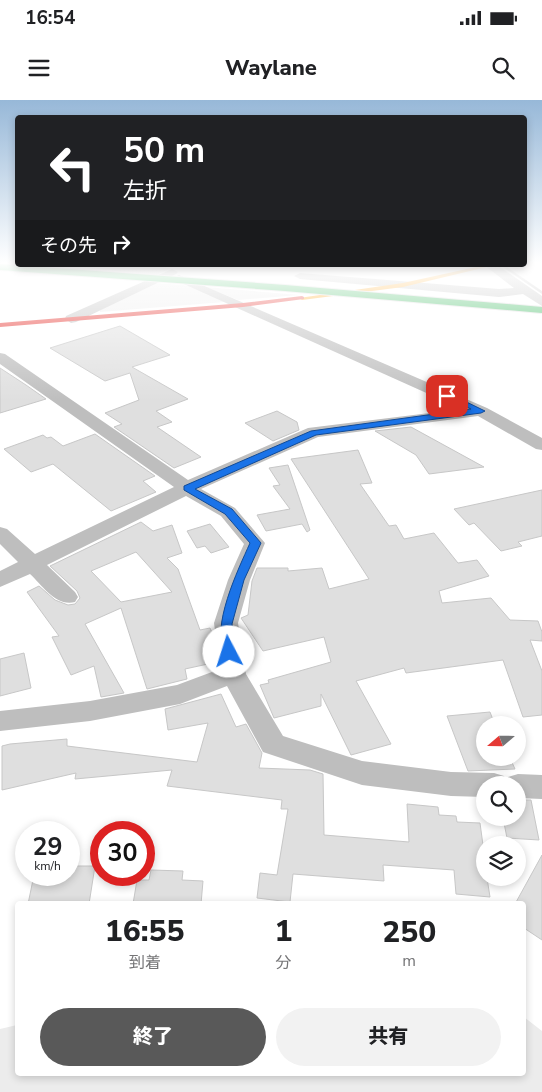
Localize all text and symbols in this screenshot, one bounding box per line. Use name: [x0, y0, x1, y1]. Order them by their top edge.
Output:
text: 16:54: [25, 5, 75, 31]
text: Waylane: [225, 53, 317, 83]
icon: menu: [25, 54, 53, 82]
icon: search: [489, 54, 517, 82]
text: 50 m: [123, 127, 205, 174]
icon: left: [40, 135, 105, 200]
text: 左折: [123, 176, 167, 206]
icon: right: [107, 230, 135, 258]
text: その先: [40, 233, 97, 259]
pin: [426, 375, 468, 417]
icon: arrive: [433, 382, 461, 410]
position arrow: [202, 625, 254, 677]
north arrow: [476, 716, 526, 766]
map controls: [476, 716, 526, 886]
button: search: [476, 776, 526, 826]
speed limit sign: 30: [90, 821, 155, 886]
text: 29: [32, 830, 63, 864]
button: layers: [476, 836, 526, 886]
text: km/h: [34, 858, 61, 874]
text: 16:55: [105, 911, 185, 952]
text: 1: [274, 911, 292, 952]
text: 250: [382, 912, 436, 953]
text: m: [402, 950, 416, 972]
text: 到着: [129, 952, 161, 974]
text: 分: [275, 952, 291, 974]
button: 終了: [40, 1008, 266, 1066]
button: 共有: [276, 1008, 501, 1066]

